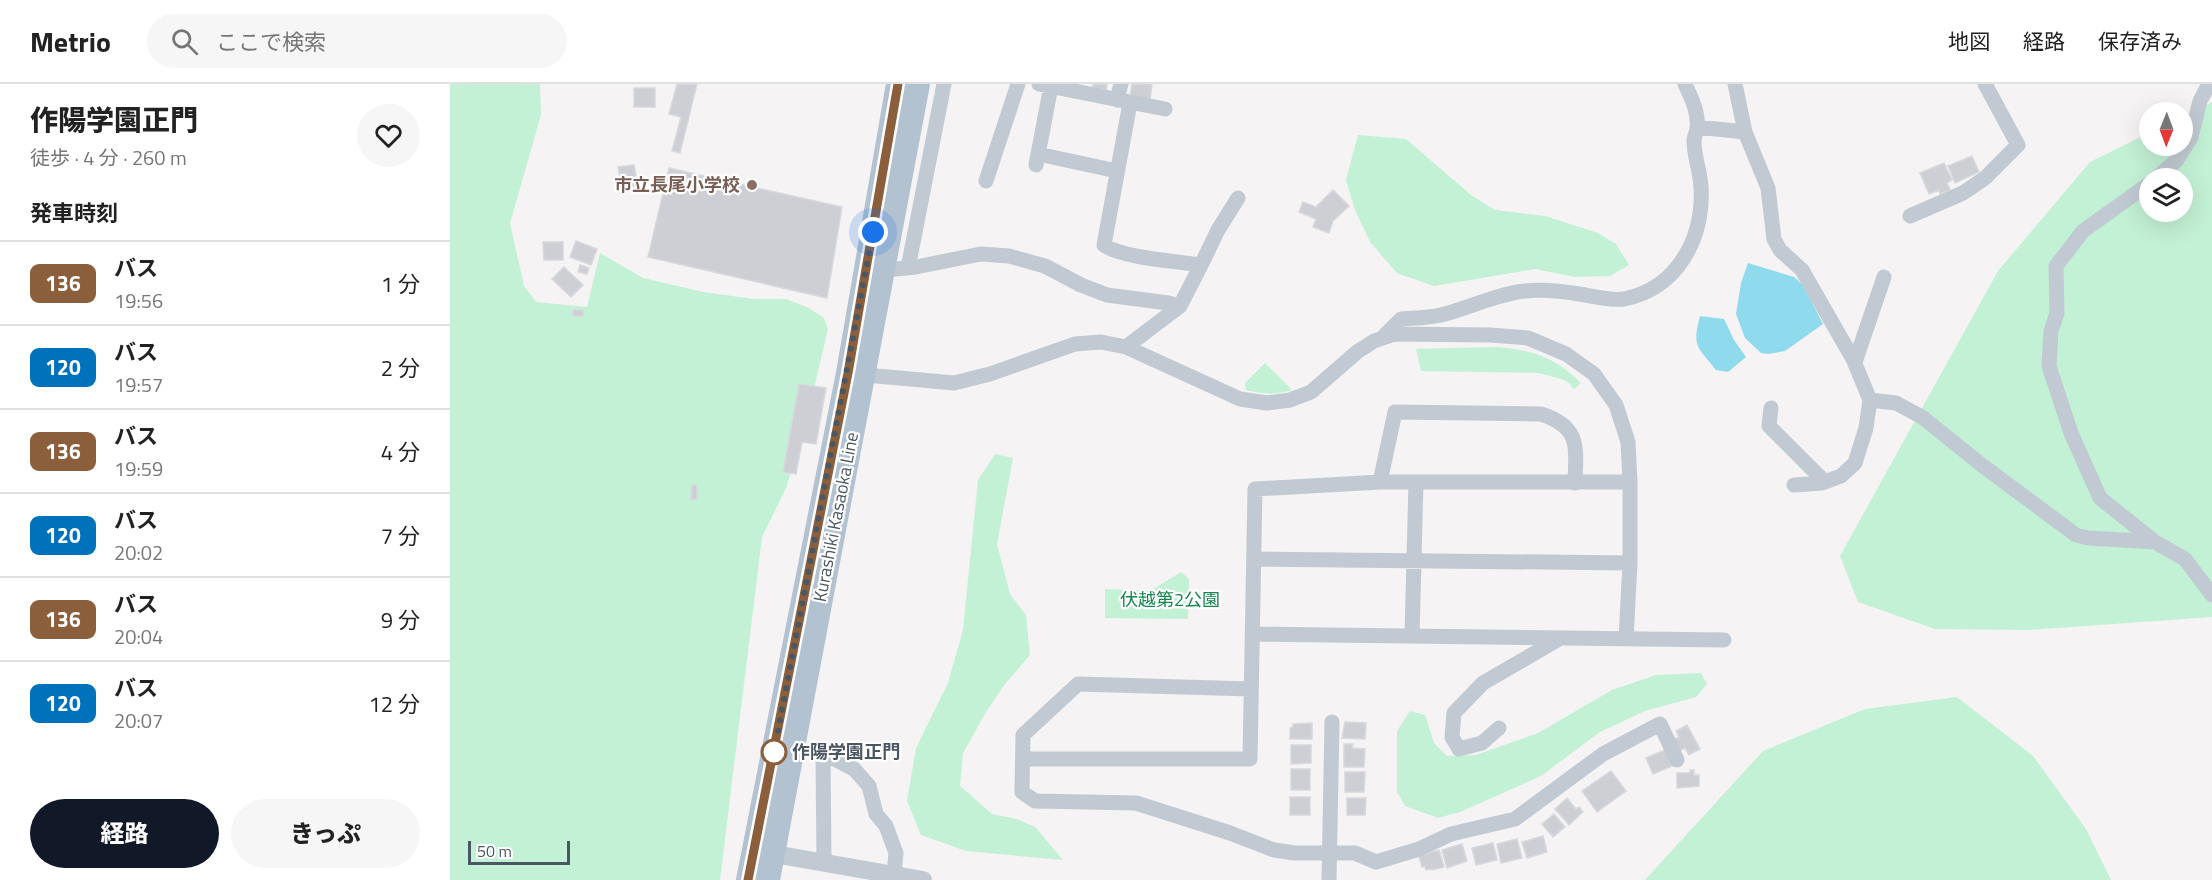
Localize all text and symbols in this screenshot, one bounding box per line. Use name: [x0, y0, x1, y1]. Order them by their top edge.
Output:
search box: [147, 14, 567, 68]
text: Metrio: [30, 20, 111, 63]
icon: search: [168, 25, 201, 58]
text: ここで検索: [216, 25, 326, 59]
text: 地図: [1948, 25, 1990, 57]
text: 経路: [2023, 25, 2065, 57]
text: 保存済み: [2098, 25, 2182, 57]
text: 作陽学園正門: [30, 98, 198, 141]
north arrow: [2139, 102, 2193, 156]
map controls: [2139, 102, 2193, 222]
button: heart: [357, 104, 420, 167]
text: 徒歩 · 4 分 · 260 m: [30, 142, 187, 173]
button: layers: [2139, 168, 2193, 222]
place label: 市立長尾小学校: [614, 171, 740, 198]
marker: 市立長尾小学校: [745, 178, 759, 192]
text: 発車時刻: [30, 196, 118, 230]
your location: [858, 217, 888, 247]
text: バス: [114, 251, 158, 285]
text: 136: [45, 267, 81, 299]
text: 1 分: [381, 267, 420, 301]
text: 19:56: [114, 285, 163, 316]
text: バス: [114, 335, 158, 369]
text: 120: [45, 351, 81, 383]
text: 2 分: [381, 351, 420, 385]
text: 19:57: [114, 369, 163, 400]
text: バス: [114, 419, 158, 453]
street label: Kurashiki Kasaoka Line: [806, 430, 865, 604]
text: 136: [45, 435, 81, 467]
text: 4 分: [381, 435, 420, 469]
text: 19:59: [114, 453, 163, 484]
text: バス: [114, 503, 158, 537]
text: 120: [45, 519, 81, 551]
text: 7 分: [381, 519, 420, 553]
text: 20:02: [114, 537, 163, 568]
park label: 伏越第2公園: [1120, 586, 1220, 613]
text: バス: [114, 587, 158, 621]
text: 136: [45, 603, 81, 635]
text: 9 分: [381, 603, 420, 637]
text: 20:04: [114, 621, 163, 652]
text: バス: [114, 671, 158, 705]
text: 120: [45, 687, 81, 719]
text: 12 分: [369, 687, 420, 721]
text: 20:07: [114, 705, 163, 736]
place label: 作陽学園正門: [792, 738, 900, 765]
marker: 作陽学園正門: [761, 739, 787, 765]
button: 経路: [30, 799, 219, 868]
button: きっぷ: [231, 799, 420, 868]
scale bar: [468, 838, 570, 866]
text: 50 m: [477, 839, 512, 863]

